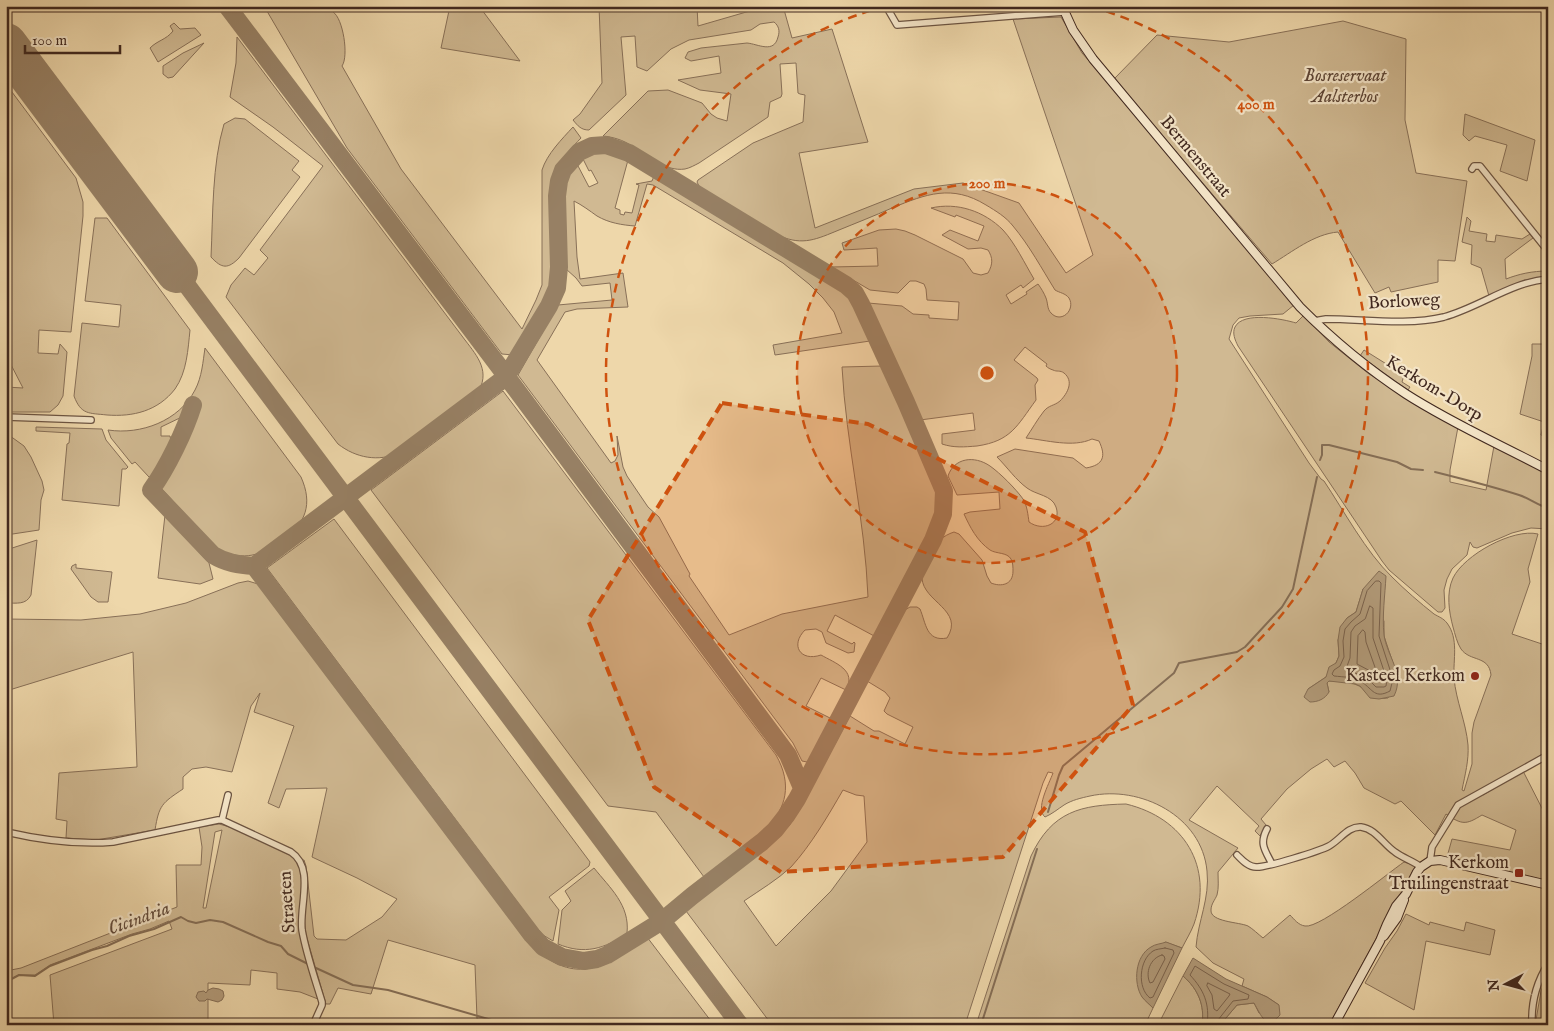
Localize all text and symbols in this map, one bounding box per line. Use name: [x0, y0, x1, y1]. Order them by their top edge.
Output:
scale bar: [25, 22, 120, 54]
text: 100 m: [32, 31, 68, 50]
park label: Bosreservaat Aalsterbos: [1304, 65, 1387, 109]
text: 400 m: [1238, 95, 1275, 114]
street label: Bermenstraat: [1154, 112, 1236, 202]
text: 200 m: [969, 174, 1006, 193]
street label: Borloweg: [1367, 289, 1441, 315]
street label: Kerkom-Dorp: [1381, 351, 1487, 427]
centre of rings: [978, 364, 996, 382]
place label: Kasteel Kerkom: [1345, 665, 1465, 688]
marker: Kasteel Kerkom: [1469, 670, 1481, 682]
place label: Kerkom Truilingenstraat: [1389, 852, 1509, 896]
marker: Kerkom Truilingenstraat: [1513, 867, 1525, 879]
street label: Straeten: [274, 870, 302, 934]
water label: Cicindria: [105, 897, 173, 941]
north arrow: [1482, 958, 1532, 1008]
text: N: [1484, 978, 1504, 993]

